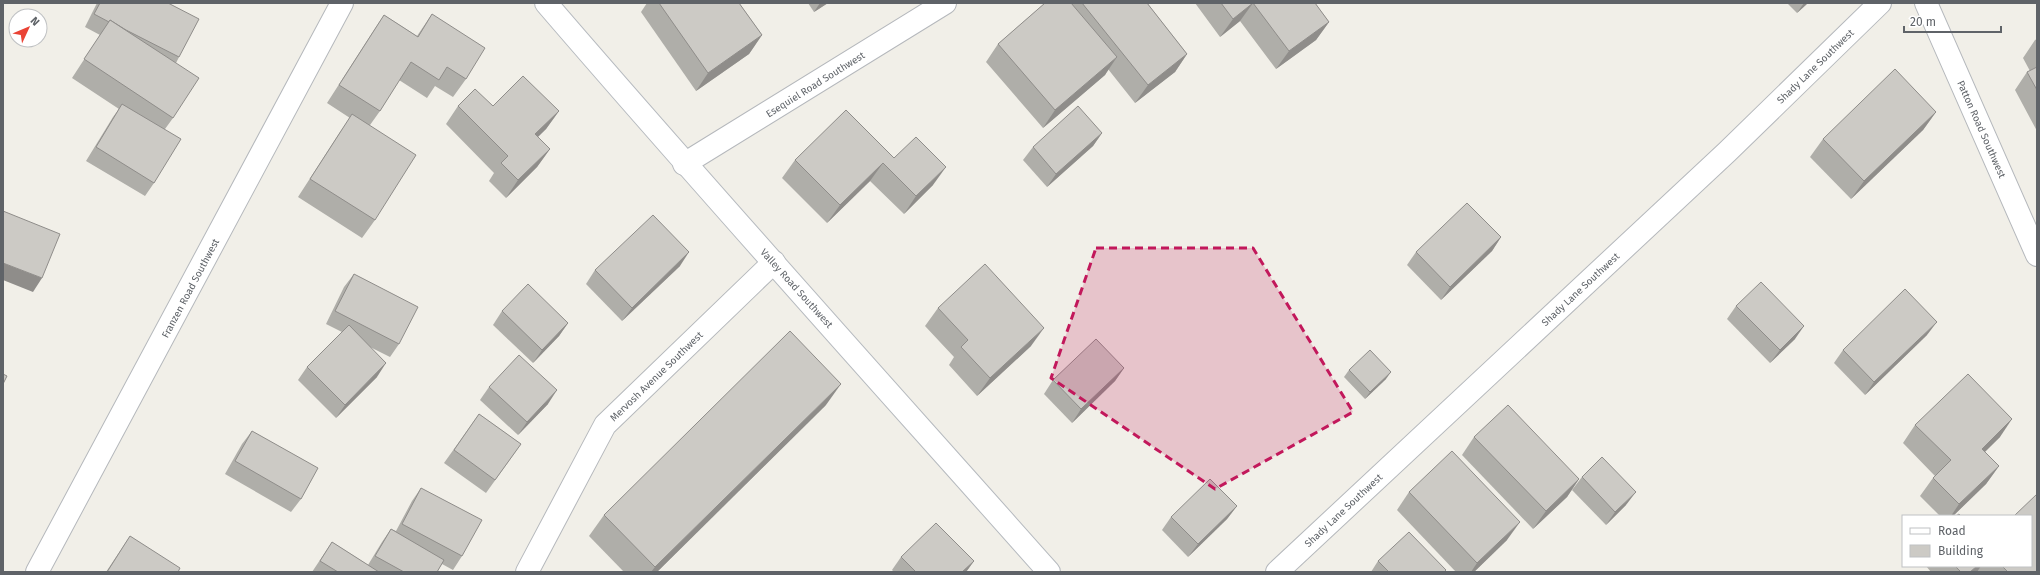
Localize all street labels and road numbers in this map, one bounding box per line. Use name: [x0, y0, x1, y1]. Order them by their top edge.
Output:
street label: Shady Lane Southwest: [1775, 27, 1857, 106]
street label: Esequiel Road Southwest: [764, 49, 867, 120]
street label: Patton Road Southwest: [1954, 79, 2008, 180]
street label: Franzen Road Southwest: [160, 236, 222, 340]
street label: Valley Road Southwest: [758, 247, 835, 331]
street label: Shady Lane Southwest: [1539, 250, 1622, 329]
street label: Mervosh Avenue Southwest: [608, 329, 706, 424]
street label: Shady Lane Southwest: [1302, 471, 1385, 550]

